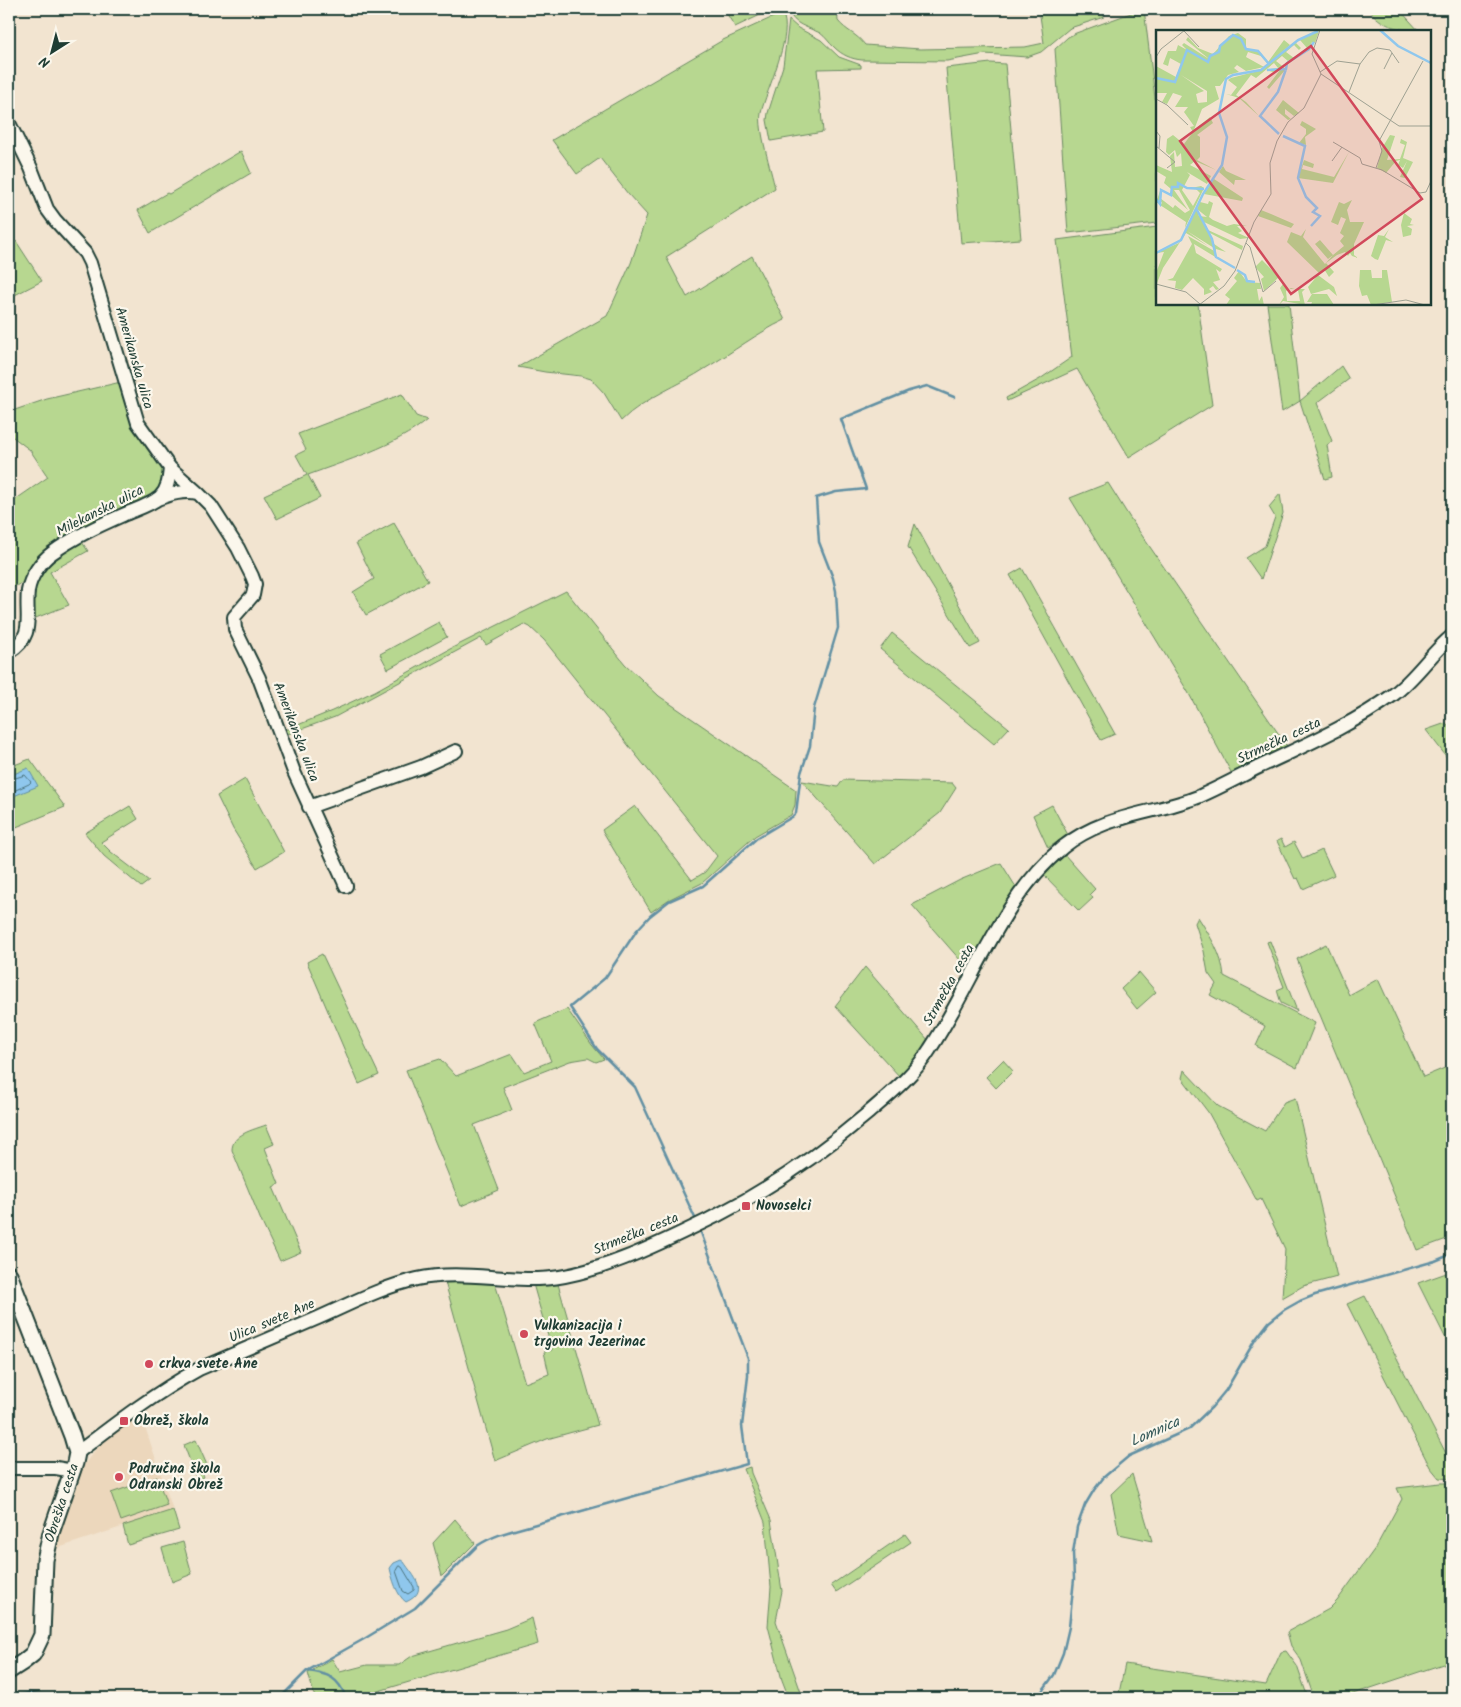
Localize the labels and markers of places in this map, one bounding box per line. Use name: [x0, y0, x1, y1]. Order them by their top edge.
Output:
place label: Novoselci: [756, 1195, 811, 1217]
marker: Novoselci: [740, 1200, 752, 1212]
place label: Vulkanizacija i trgovina Jezerinac: [534, 1315, 646, 1353]
marker: Vulkanizacija i trgovina Jezerinac: [518, 1328, 530, 1340]
place label: crkva svete Ane: [159, 1353, 258, 1375]
marker: crkva svete Ane: [143, 1358, 155, 1370]
place label: Obrež, škola: [134, 1410, 209, 1432]
marker: Obrež, škola: [118, 1415, 130, 1427]
place label: Područna škola Odranski Obrež: [129, 1458, 223, 1496]
marker: Područna škola Odranski Obrež: [113, 1471, 125, 1483]

